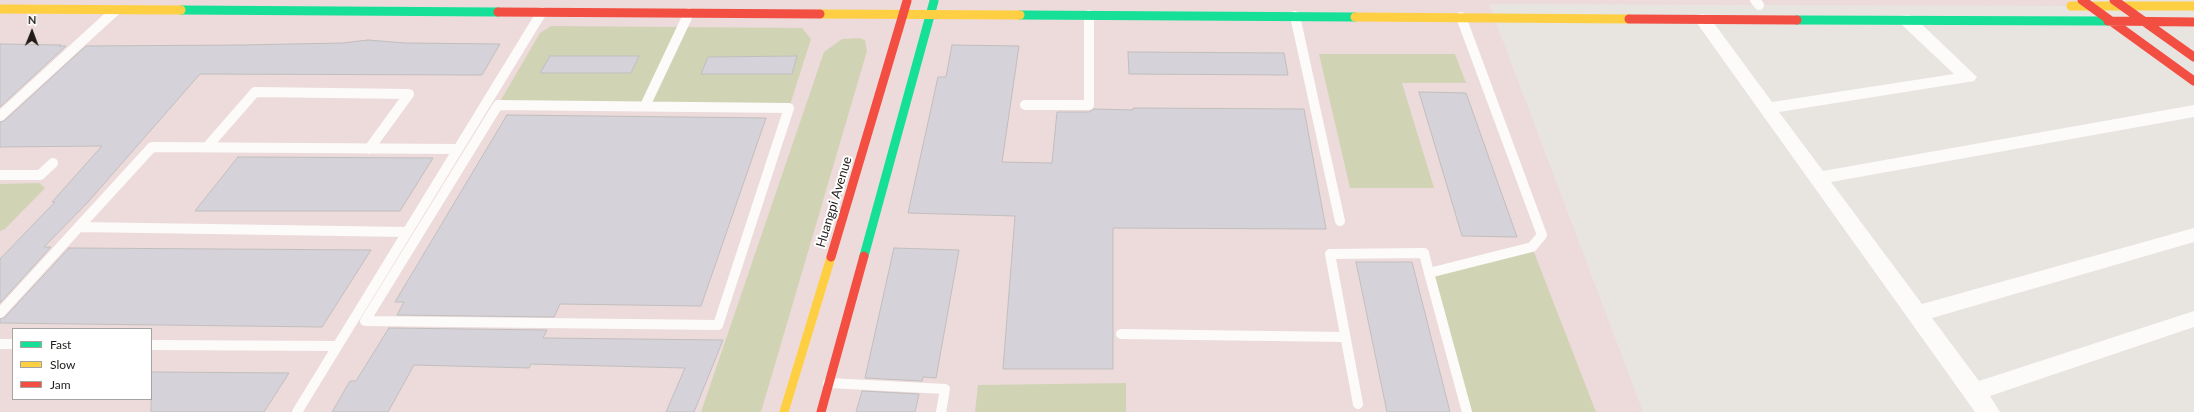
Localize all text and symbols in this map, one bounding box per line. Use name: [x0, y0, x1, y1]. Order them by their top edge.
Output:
north arrow: [12, 12, 52, 52]
text: N: [28, 13, 37, 26]
street label: Huangpi Avenue: [813, 155, 855, 249]
legend: [12, 328, 152, 400]
text: Fast: [50, 337, 71, 352]
text: Slow: [50, 357, 75, 372]
text: Jam: [50, 377, 71, 392]

